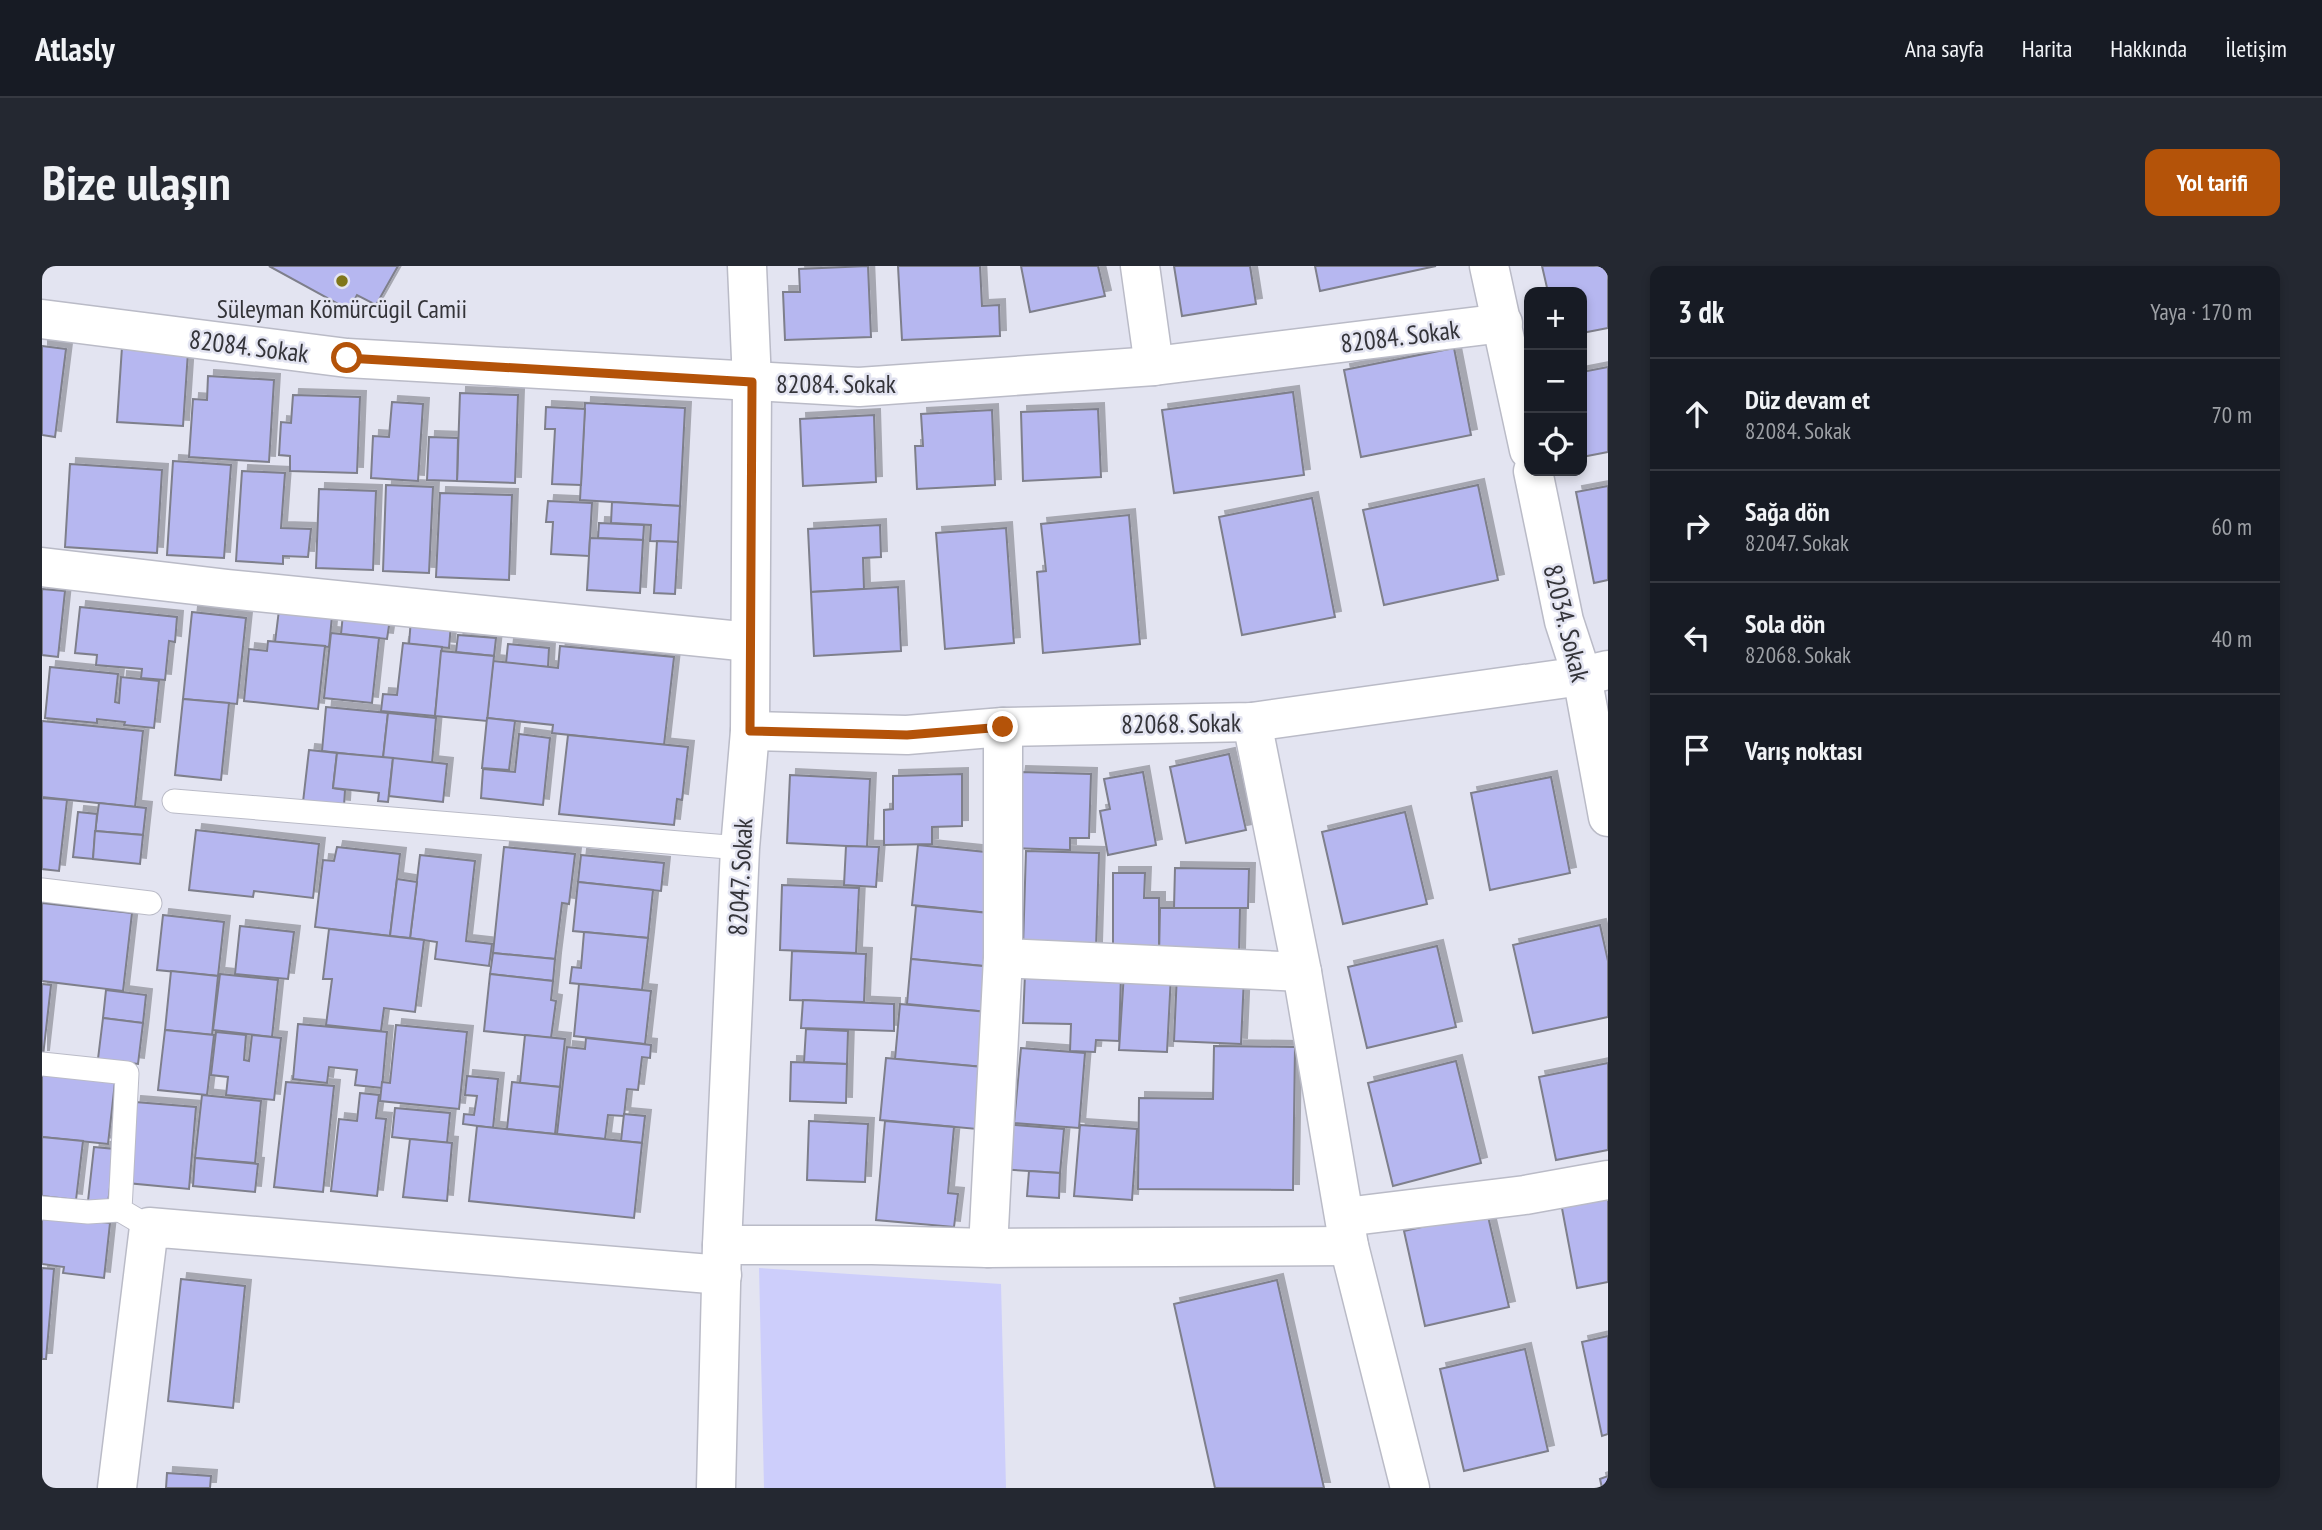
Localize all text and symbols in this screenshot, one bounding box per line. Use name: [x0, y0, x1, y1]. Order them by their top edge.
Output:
text: Atlasly: [35, 27, 115, 70]
text: Ana sayfa: [1905, 33, 1984, 64]
text: Harita: [2022, 33, 2072, 64]
text: Hakkında: [2110, 33, 2187, 64]
text: İletişim: [2225, 33, 2287, 64]
button: Yol tarifi: [2145, 149, 2280, 216]
text: Bize ulaşın: [42, 150, 231, 214]
marker: Süleyman Kömürcügil Camii: [334, 273, 350, 289]
map controls: [1524, 287, 1587, 476]
button: +: [1524, 287, 1587, 350]
place label: Süleyman Kömürcügil Camii: [217, 292, 467, 325]
text: 3 dk: [1678, 292, 1724, 331]
text: Yaya · 170 m: [2150, 297, 2252, 326]
street label: 82084. Sokak: [1338, 312, 1462, 360]
street label: 82084. Sokak: [187, 322, 311, 370]
route start: [331, 342, 362, 373]
button: −: [1524, 350, 1587, 413]
street label: 82084. Sokak: [776, 367, 896, 400]
text: Düz devam et: [1745, 383, 1870, 416]
icon: ahead: [1678, 395, 1716, 433]
text: 70 m: [2211, 400, 2252, 429]
button: locate: [1524, 413, 1587, 476]
text: 82084. Sokak: [1745, 416, 1851, 445]
text: Sağa dön: [1745, 495, 1830, 528]
icon: right: [1678, 507, 1716, 545]
text: 60 m: [2211, 512, 2252, 541]
text: 82047. Sokak: [1745, 528, 1849, 557]
street label: 82034. Sokak: [1536, 561, 1598, 685]
text: Sola dön: [1745, 607, 1825, 640]
icon: left: [1678, 619, 1716, 657]
text: 40 m: [2211, 624, 2252, 653]
text: 82068. Sokak: [1745, 640, 1851, 669]
street label: 82068. Sokak: [1121, 705, 1241, 741]
route end: [987, 711, 1018, 742]
icon: arrive: [1678, 731, 1716, 769]
text: Varış noktası: [1745, 734, 1863, 767]
street label: 82047. Sokak: [720, 817, 760, 937]

